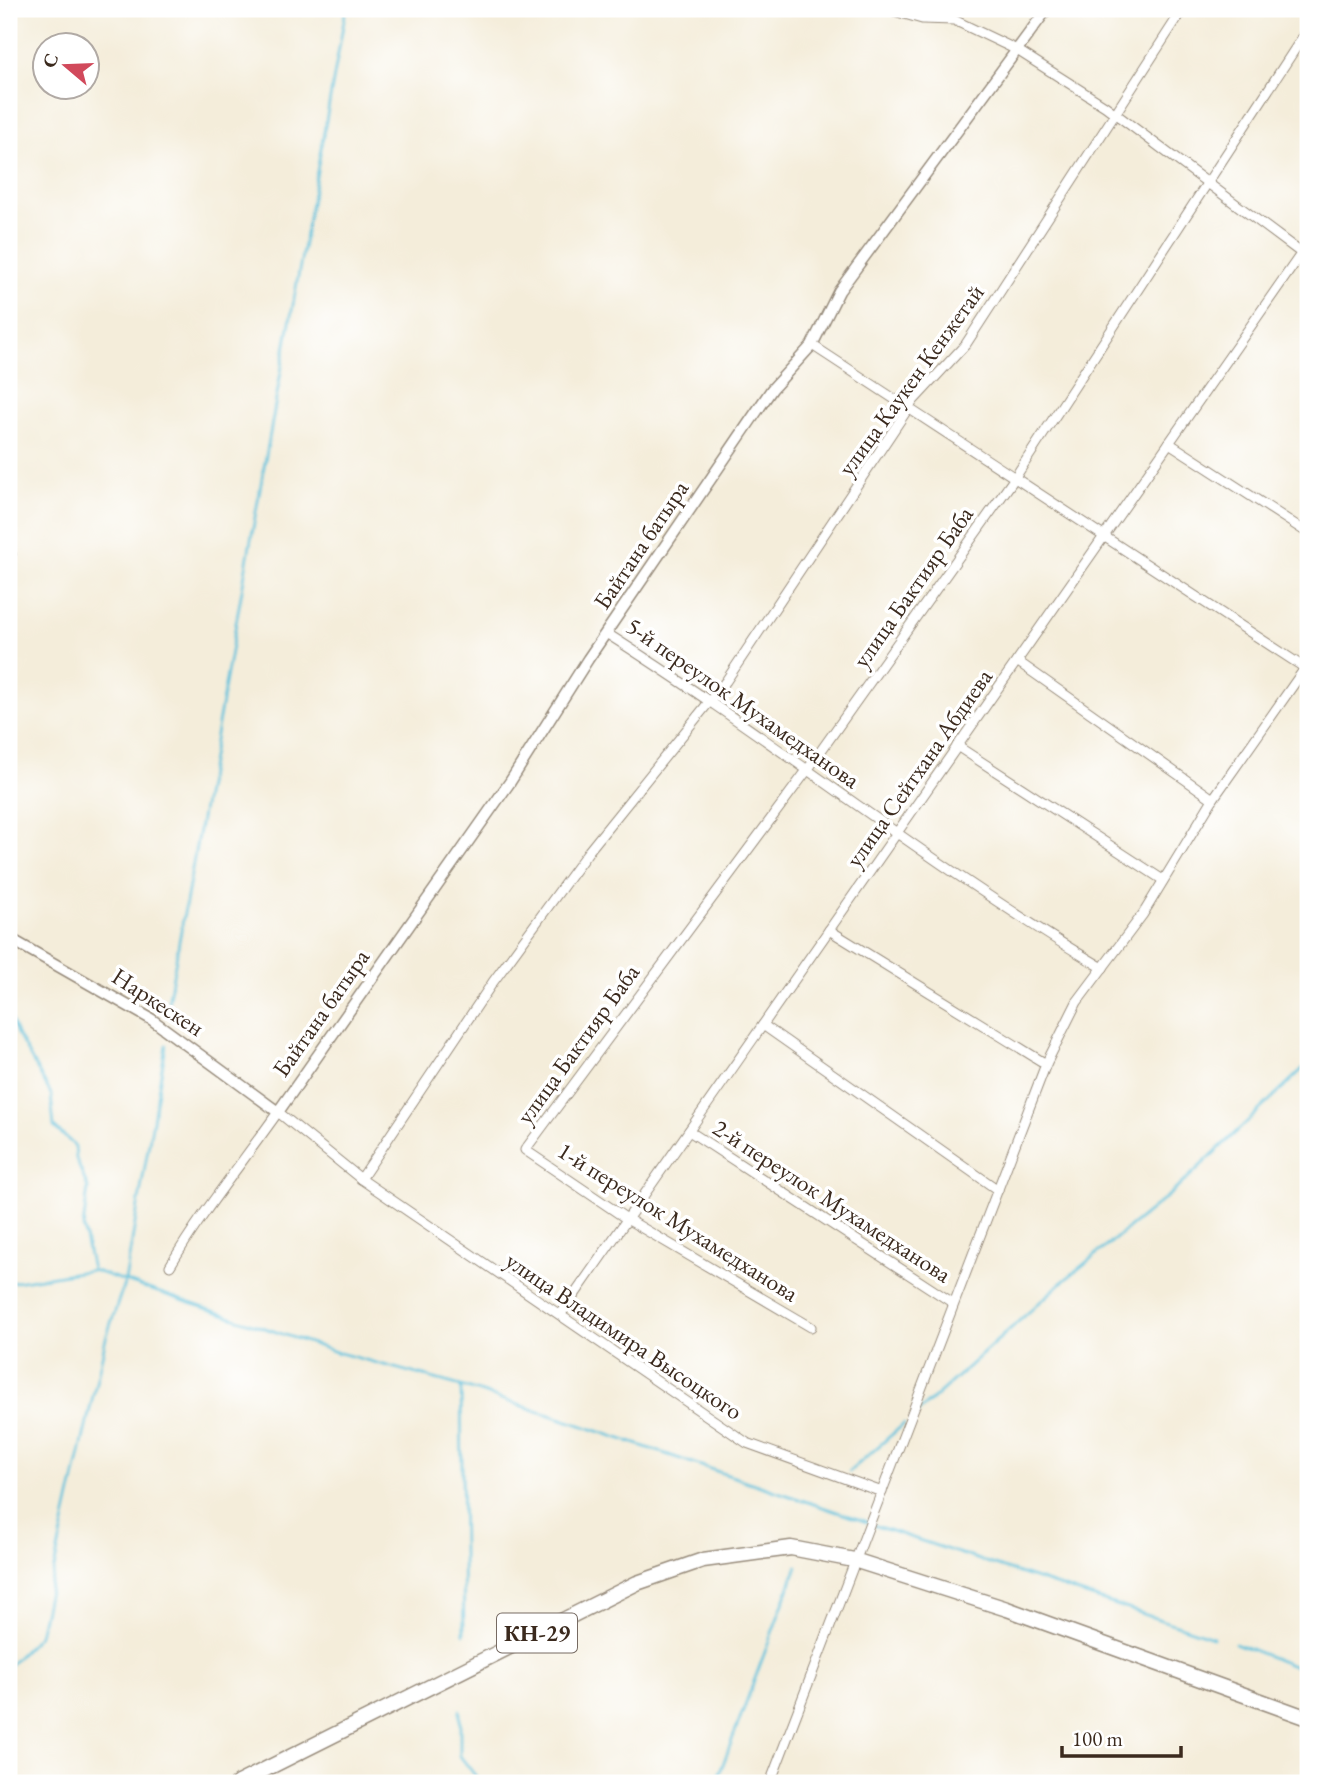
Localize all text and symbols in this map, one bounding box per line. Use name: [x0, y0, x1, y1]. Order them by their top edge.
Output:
north arrow: [32, 32, 102, 102]
text: С: [36, 50, 64, 71]
street label: улица Каукен Кенжетай: [831, 278, 991, 482]
street label: Байтана батыра: [586, 474, 695, 615]
street label: улица Бактияр Баба: [845, 500, 980, 674]
street label: 5-й переулок Мухамедханова: [620, 610, 866, 795]
street label: улица Сейтхана Абдиева: [838, 662, 999, 873]
street label: Байтана батыра: [265, 942, 376, 1083]
street label: улица Бактияр Баба: [509, 957, 646, 1130]
street label: Наркескен: [106, 960, 210, 1043]
street label: 2-й переулок Мухамедханова: [707, 1112, 958, 1290]
street label: 1-й переулок Мухамедханова: [552, 1135, 805, 1309]
street label: улица Владимира Высоцкого: [500, 1245, 749, 1427]
road number: КН-29: [497, 1614, 577, 1652]
scale bar: [1062, 1715, 1180, 1759]
text: 100 m: [1072, 1725, 1123, 1752]

